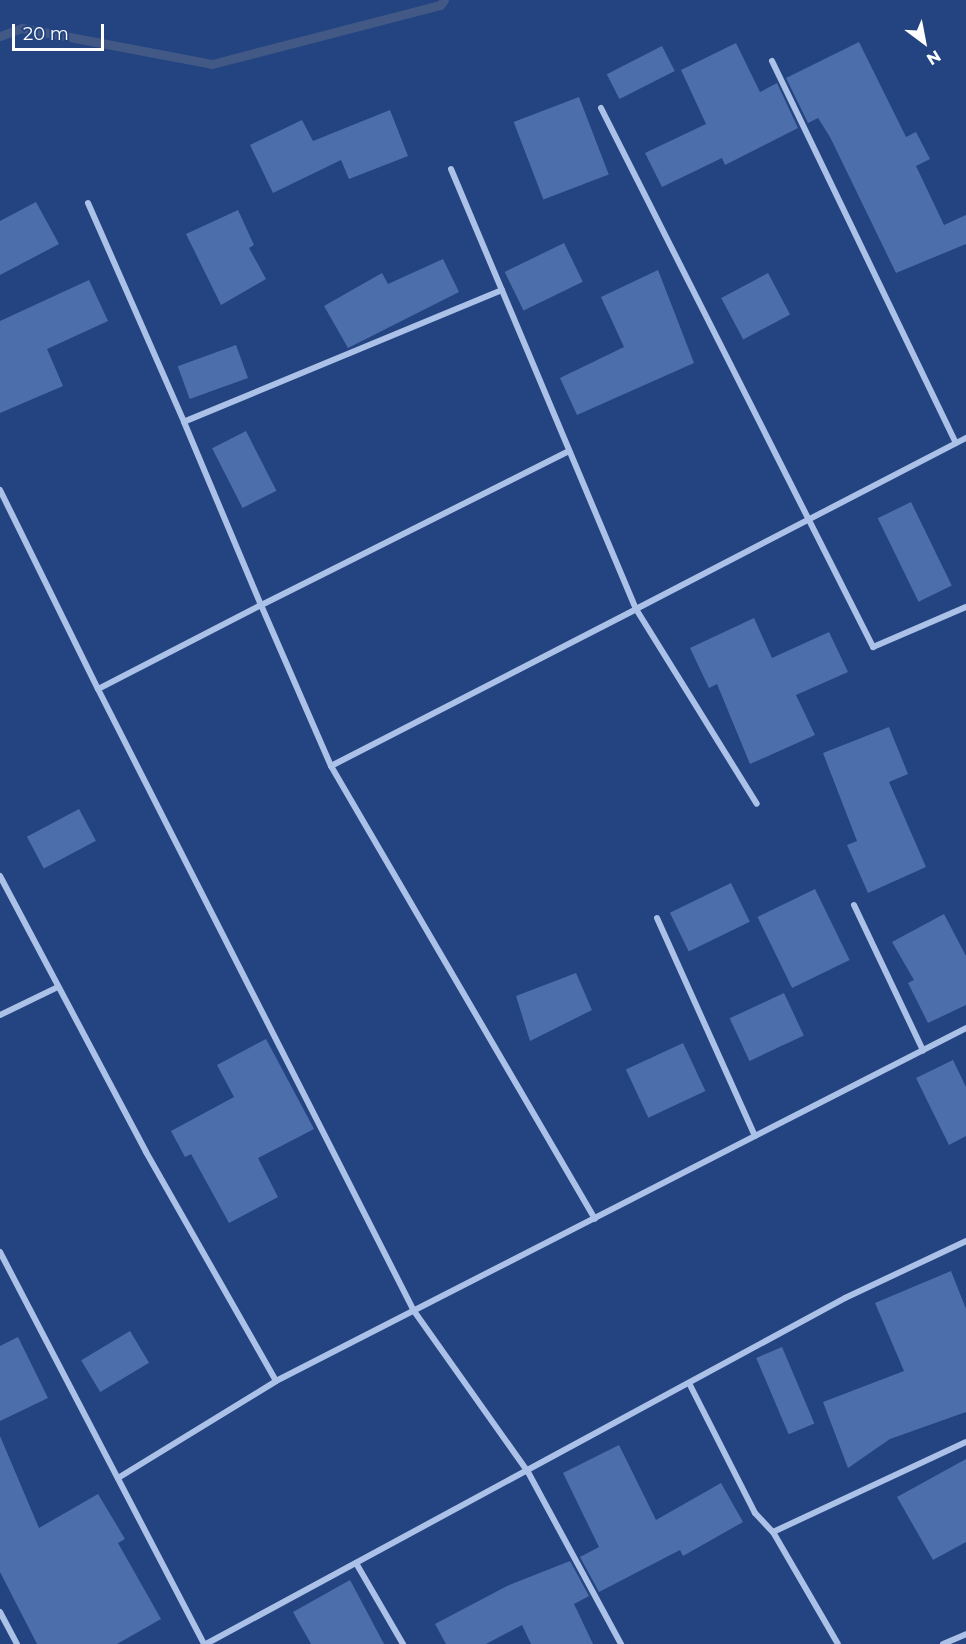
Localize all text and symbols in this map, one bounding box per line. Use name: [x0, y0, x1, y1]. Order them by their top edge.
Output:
scale bar: [15, 12, 106, 50]
north arrow: [894, 12, 954, 72]
text: 20 m: [23, 23, 69, 45]
text: N: [923, 46, 944, 69]

